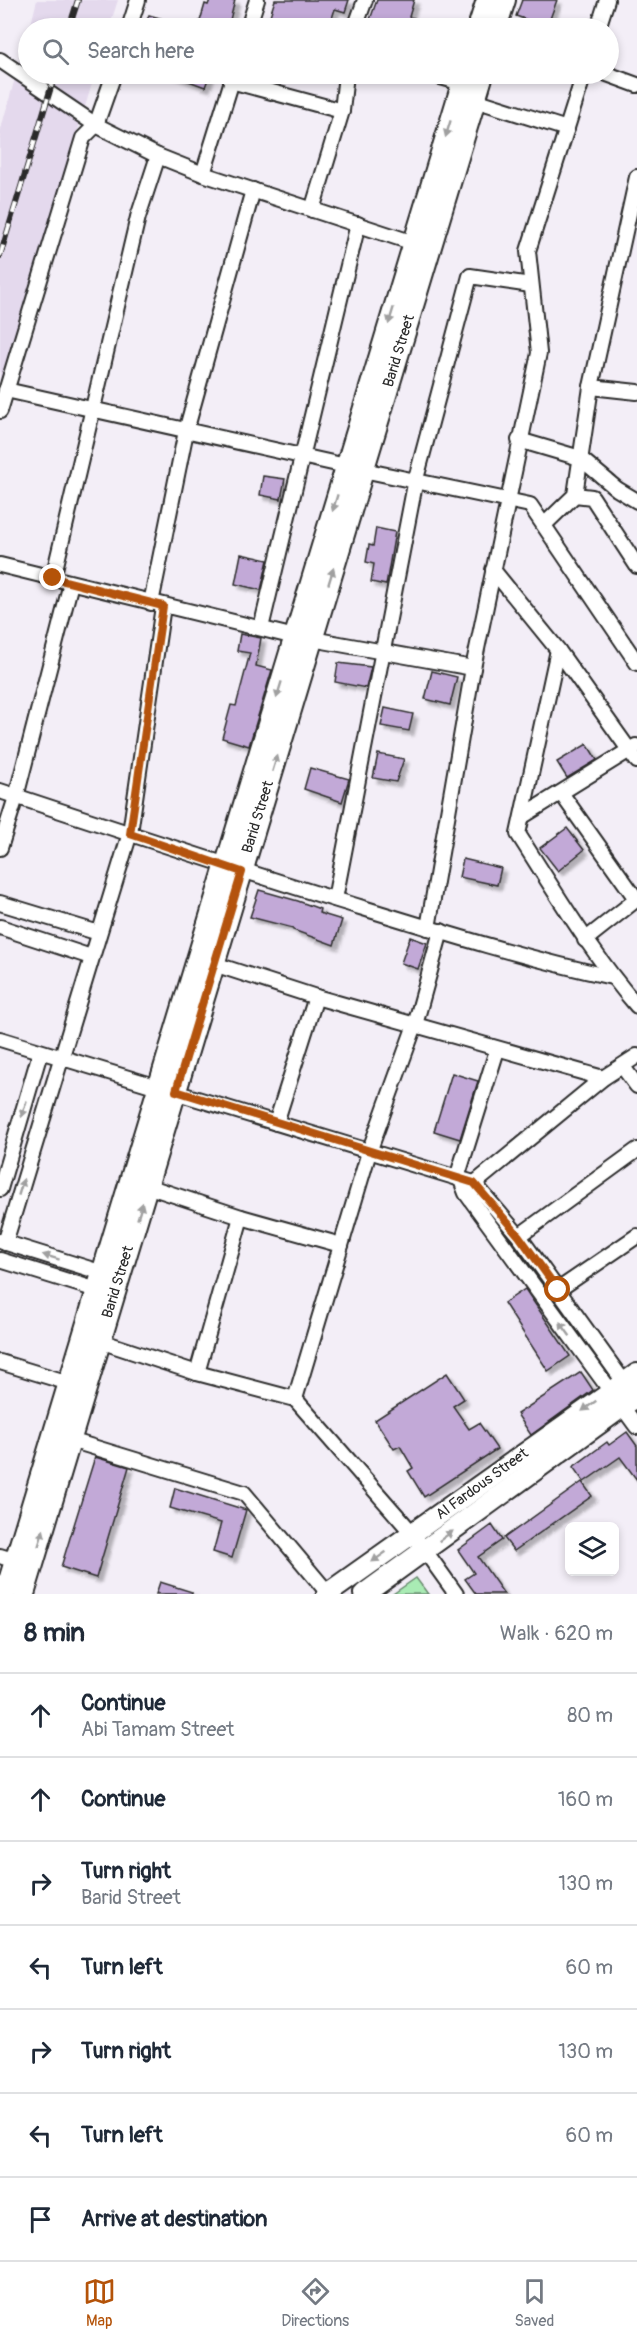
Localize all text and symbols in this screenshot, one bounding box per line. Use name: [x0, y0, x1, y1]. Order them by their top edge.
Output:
search box: [18, 18, 619, 84]
icon: search: [39, 35, 72, 68]
text: Search here: [87, 37, 194, 65]
one-way arrow: [443, 121, 452, 139]
one-way arrow: [386, 307, 395, 325]
street label: Barid Street: [379, 312, 419, 390]
one-way arrow: [330, 494, 339, 512]
route end: [39, 564, 65, 590]
one-way arrow: [327, 567, 336, 585]
one-way arrow: [274, 681, 283, 699]
one-way arrow: [271, 754, 280, 772]
street label: Barid Street: [238, 778, 278, 856]
one-way arrow: [19, 1100, 28, 1118]
one-way arrow: [17, 1177, 26, 1195]
one-way arrow: [136, 1202, 145, 1220]
street label: Barid Street: [98, 1243, 138, 1321]
one-way arrow: [42, 1252, 60, 1261]
route start: [544, 1276, 570, 1302]
one-way arrow: [559, 1321, 571, 1337]
one-way arrow: [581, 1400, 597, 1412]
street label: Al Fardous Street: [432, 1443, 533, 1524]
map controls: [565, 1522, 619, 1576]
button: layers: [565, 1522, 619, 1576]
one-way arrow: [37, 1529, 46, 1547]
one-way arrow: [438, 1529, 454, 1542]
one-way arrow: [372, 1551, 388, 1563]
text: 8 min: [24, 1617, 85, 1649]
text: Walk · 620 m: [500, 1621, 613, 1646]
text: Continue: [81, 1689, 165, 1717]
icon: ahead: [24, 1699, 57, 1732]
text: 80 m: [567, 1703, 613, 1728]
text: Abi Tamam Street: [81, 1717, 234, 1742]
icon: ahead: [24, 1783, 57, 1816]
text: Continue: [81, 1785, 165, 1813]
text: 160 m: [558, 1787, 613, 1812]
text: Turn right: [81, 1857, 171, 1885]
icon: right: [24, 1867, 57, 1900]
text: 130 m: [558, 1871, 613, 1896]
text: Barid Street: [81, 1885, 181, 1910]
icon: left: [24, 1951, 57, 1984]
text: Turn left: [81, 1953, 163, 1981]
text: 60 m: [566, 1955, 613, 1980]
icon: right: [24, 2035, 57, 2068]
text: Turn right: [81, 2037, 171, 2065]
text: 130 m: [558, 2039, 613, 2064]
icon: left: [24, 2119, 57, 2152]
text: Turn left: [81, 2121, 163, 2149]
text: 60 m: [566, 2123, 613, 2148]
icon: arrive: [24, 2203, 57, 2236]
text: Arrive at destination: [81, 2205, 267, 2233]
tab: Map: [83, 2275, 116, 2331]
tab: Directions: [281, 2275, 349, 2331]
tab: Saved: [515, 2275, 554, 2331]

